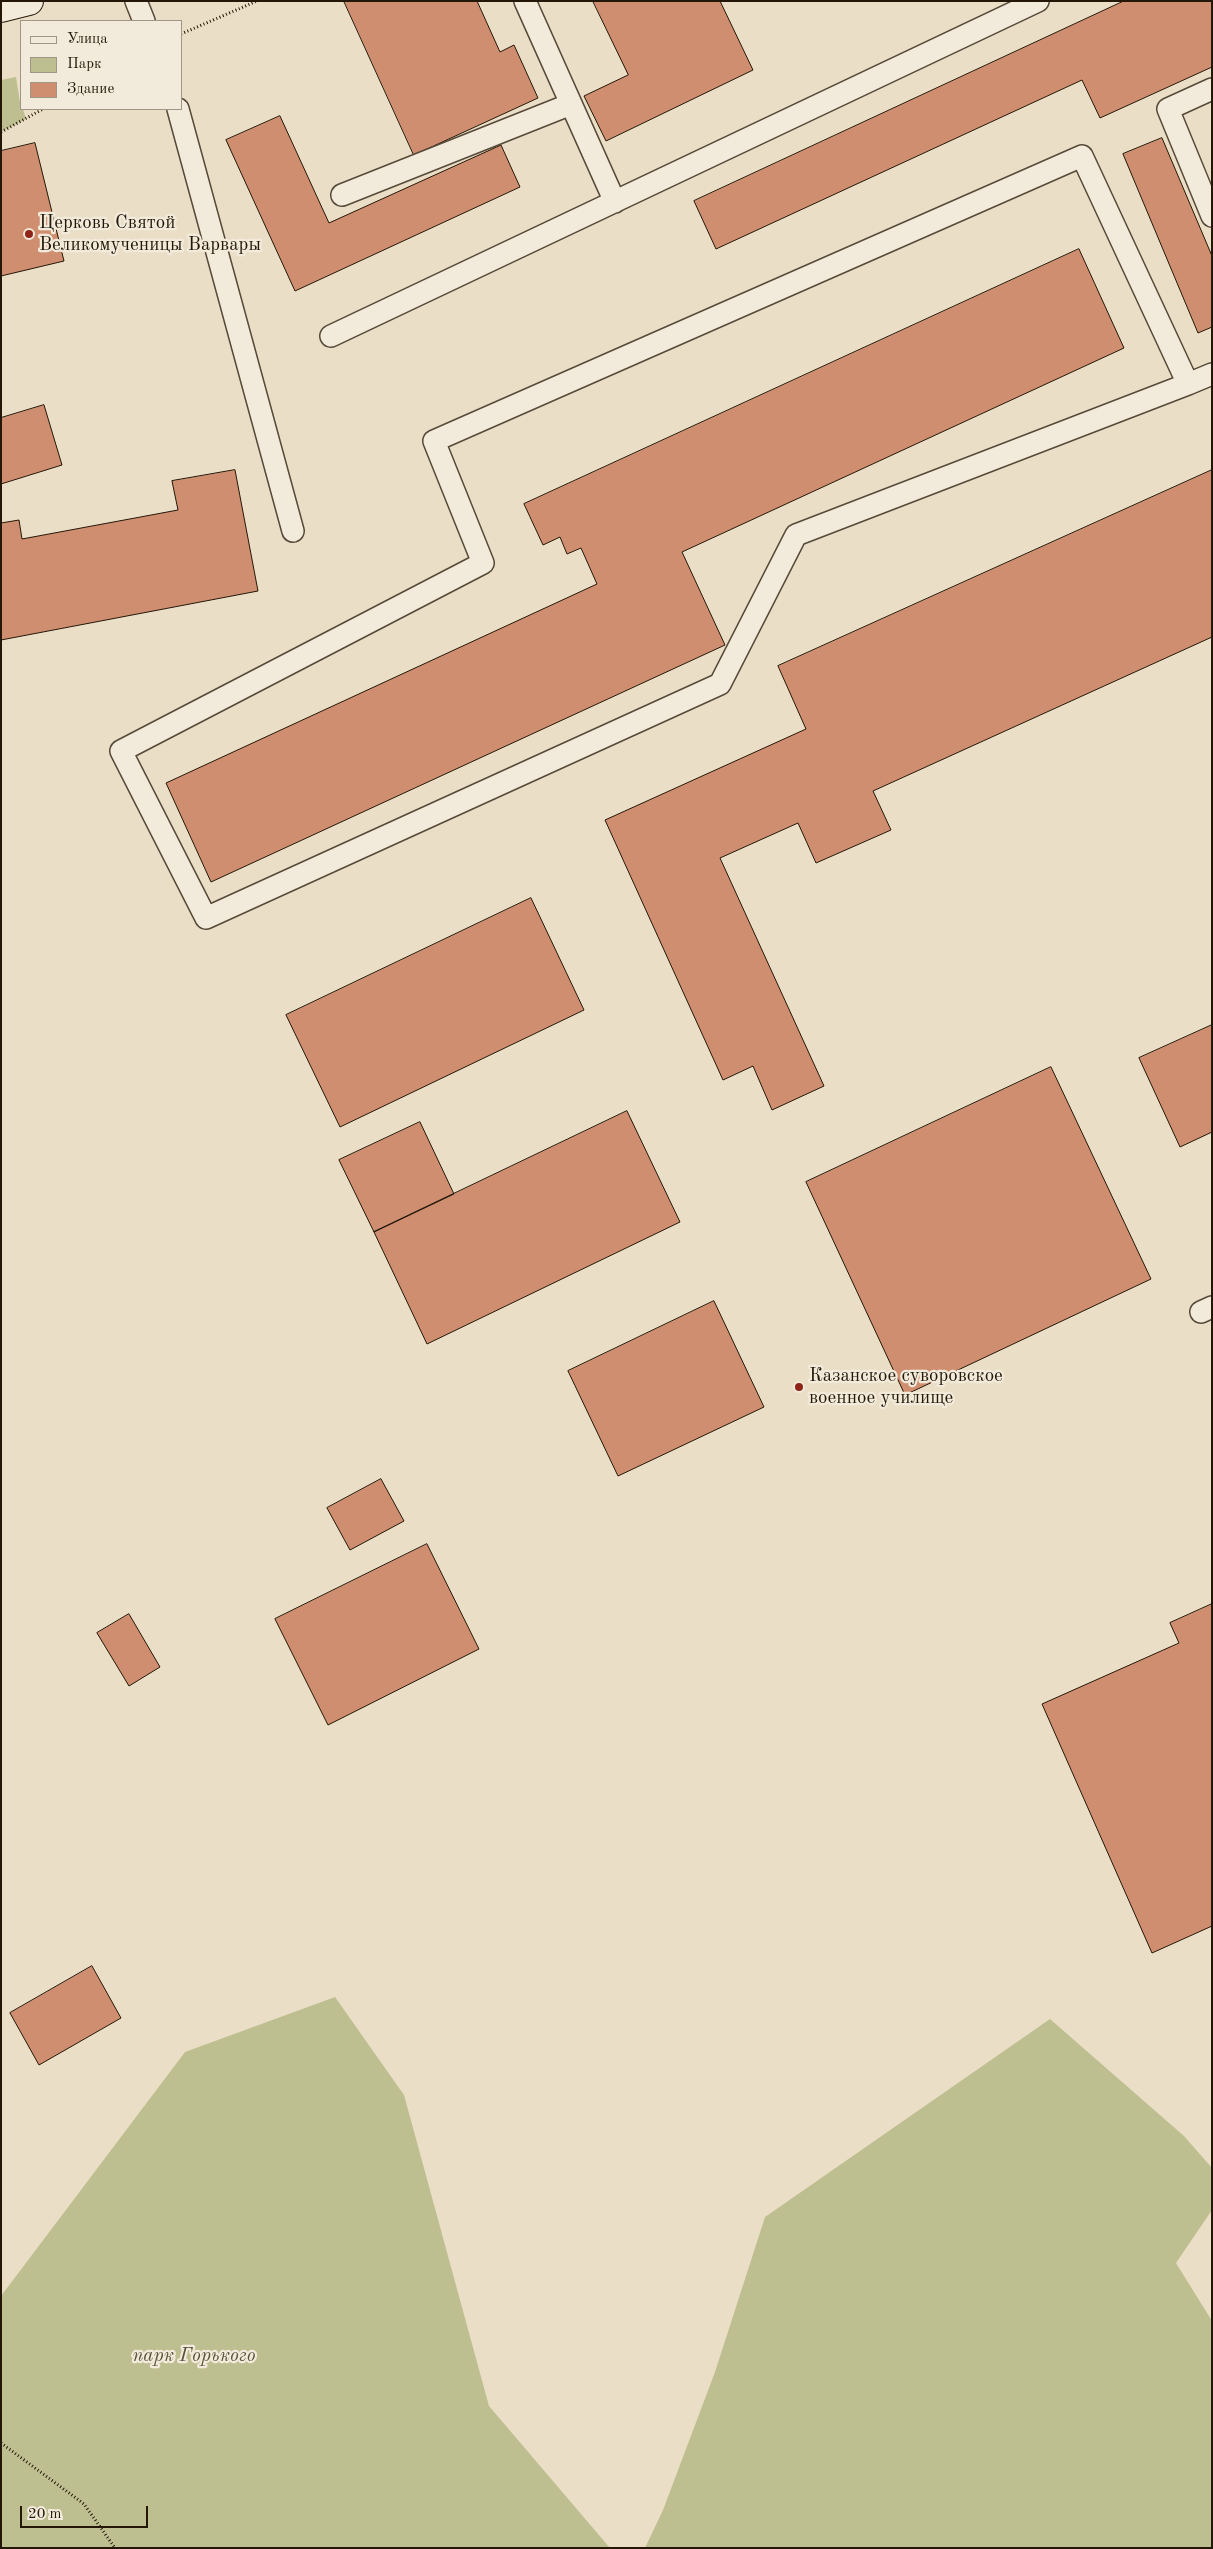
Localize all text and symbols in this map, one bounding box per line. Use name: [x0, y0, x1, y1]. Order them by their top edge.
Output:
legend: [20, 20, 182, 110]
text: Улица: [67, 32, 108, 47]
text: Парк: [67, 57, 102, 72]
text: Здание: [67, 82, 114, 97]
place label: Церковь Святой Великомученицы Варвары: [39, 212, 261, 256]
marker: Церковь Святой Великомученицы Варвары: [23, 228, 35, 240]
place label: Казанское суворовское военное училище: [809, 1365, 1003, 1409]
marker: Казанское суворовское военное училище: [793, 1381, 805, 1393]
park label: парк Горького: [132, 2345, 256, 2367]
scale bar: [22, 2496, 150, 2528]
text: 20 m: [28, 2507, 62, 2522]

